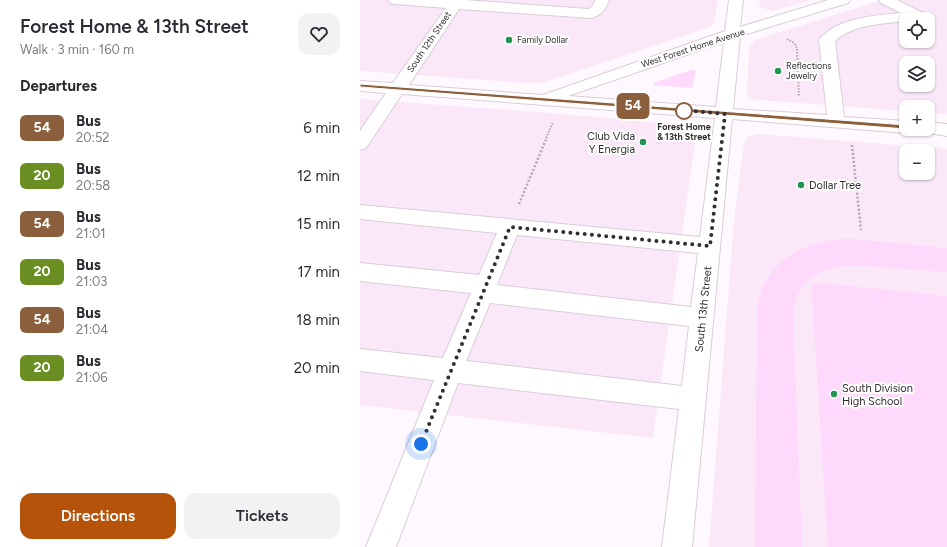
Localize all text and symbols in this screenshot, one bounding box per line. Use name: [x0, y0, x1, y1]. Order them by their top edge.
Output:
street label: South 12th Street: [404, 9, 453, 74]
map controls: [899, 12, 935, 180]
button: locate: [899, 12, 935, 48]
button: heart: [298, 13, 340, 55]
text: Forest Home & 13th Street: [20, 15, 249, 38]
street label: West Forest Home Avenue: [640, 26, 746, 69]
place label: Family Dollar: [517, 34, 568, 45]
marker: Family Dollar: [504, 35, 514, 45]
text: Walk · 3 min · 160 m: [20, 42, 134, 57]
button: layers: [899, 56, 935, 92]
place label: Reflections Jewelry: [786, 60, 832, 81]
marker: Reflections Jewelry: [773, 66, 783, 76]
text: Departures: [20, 77, 97, 95]
line badge: 54: [615, 93, 651, 119]
text: 54: [625, 97, 642, 114]
button: +: [899, 100, 935, 136]
marker: Forest Home & 13th Street: [675, 102, 693, 120]
text: Bus: [76, 112, 101, 130]
text: 54: [34, 119, 51, 136]
text: 6 min: [303, 119, 340, 137]
place label: Forest Home & 13th Street: [657, 121, 711, 142]
text: 20:52: [76, 130, 110, 145]
place label: Club Vida Y Energia: [587, 130, 635, 156]
marker: Club Vida Y Energia: [638, 137, 648, 147]
button: −: [899, 144, 935, 180]
text: Bus: [76, 160, 101, 178]
text: 20: [33, 167, 51, 184]
text: 12 min: [297, 167, 340, 185]
text: 20:58: [76, 178, 110, 193]
place label: Dollar Tree: [809, 179, 861, 192]
marker: Dollar Tree: [796, 180, 806, 190]
text: Bus: [76, 208, 101, 226]
text: 54: [34, 215, 51, 232]
text: 15 min: [297, 215, 340, 233]
text: 21:01: [76, 226, 106, 241]
text: Bus: [76, 256, 101, 274]
text: 20: [33, 263, 51, 280]
text: 17 min: [297, 263, 340, 281]
street label: South 13th Street: [693, 265, 714, 353]
text: 21:03: [76, 274, 107, 289]
text: Bus: [76, 304, 101, 322]
text: 54: [34, 311, 51, 328]
text: 18 min: [296, 311, 340, 329]
text: 21:04: [76, 322, 108, 337]
text: Bus: [76, 352, 101, 370]
text: 20: [33, 359, 51, 376]
text: 20 min: [294, 359, 340, 377]
text: 21:06: [76, 370, 108, 385]
place label: South Division High School: [842, 382, 913, 408]
marker: South Division High School: [829, 389, 839, 399]
your location: [411, 434, 431, 454]
button: Directions: [20, 493, 176, 539]
button: Tickets: [184, 493, 340, 539]

